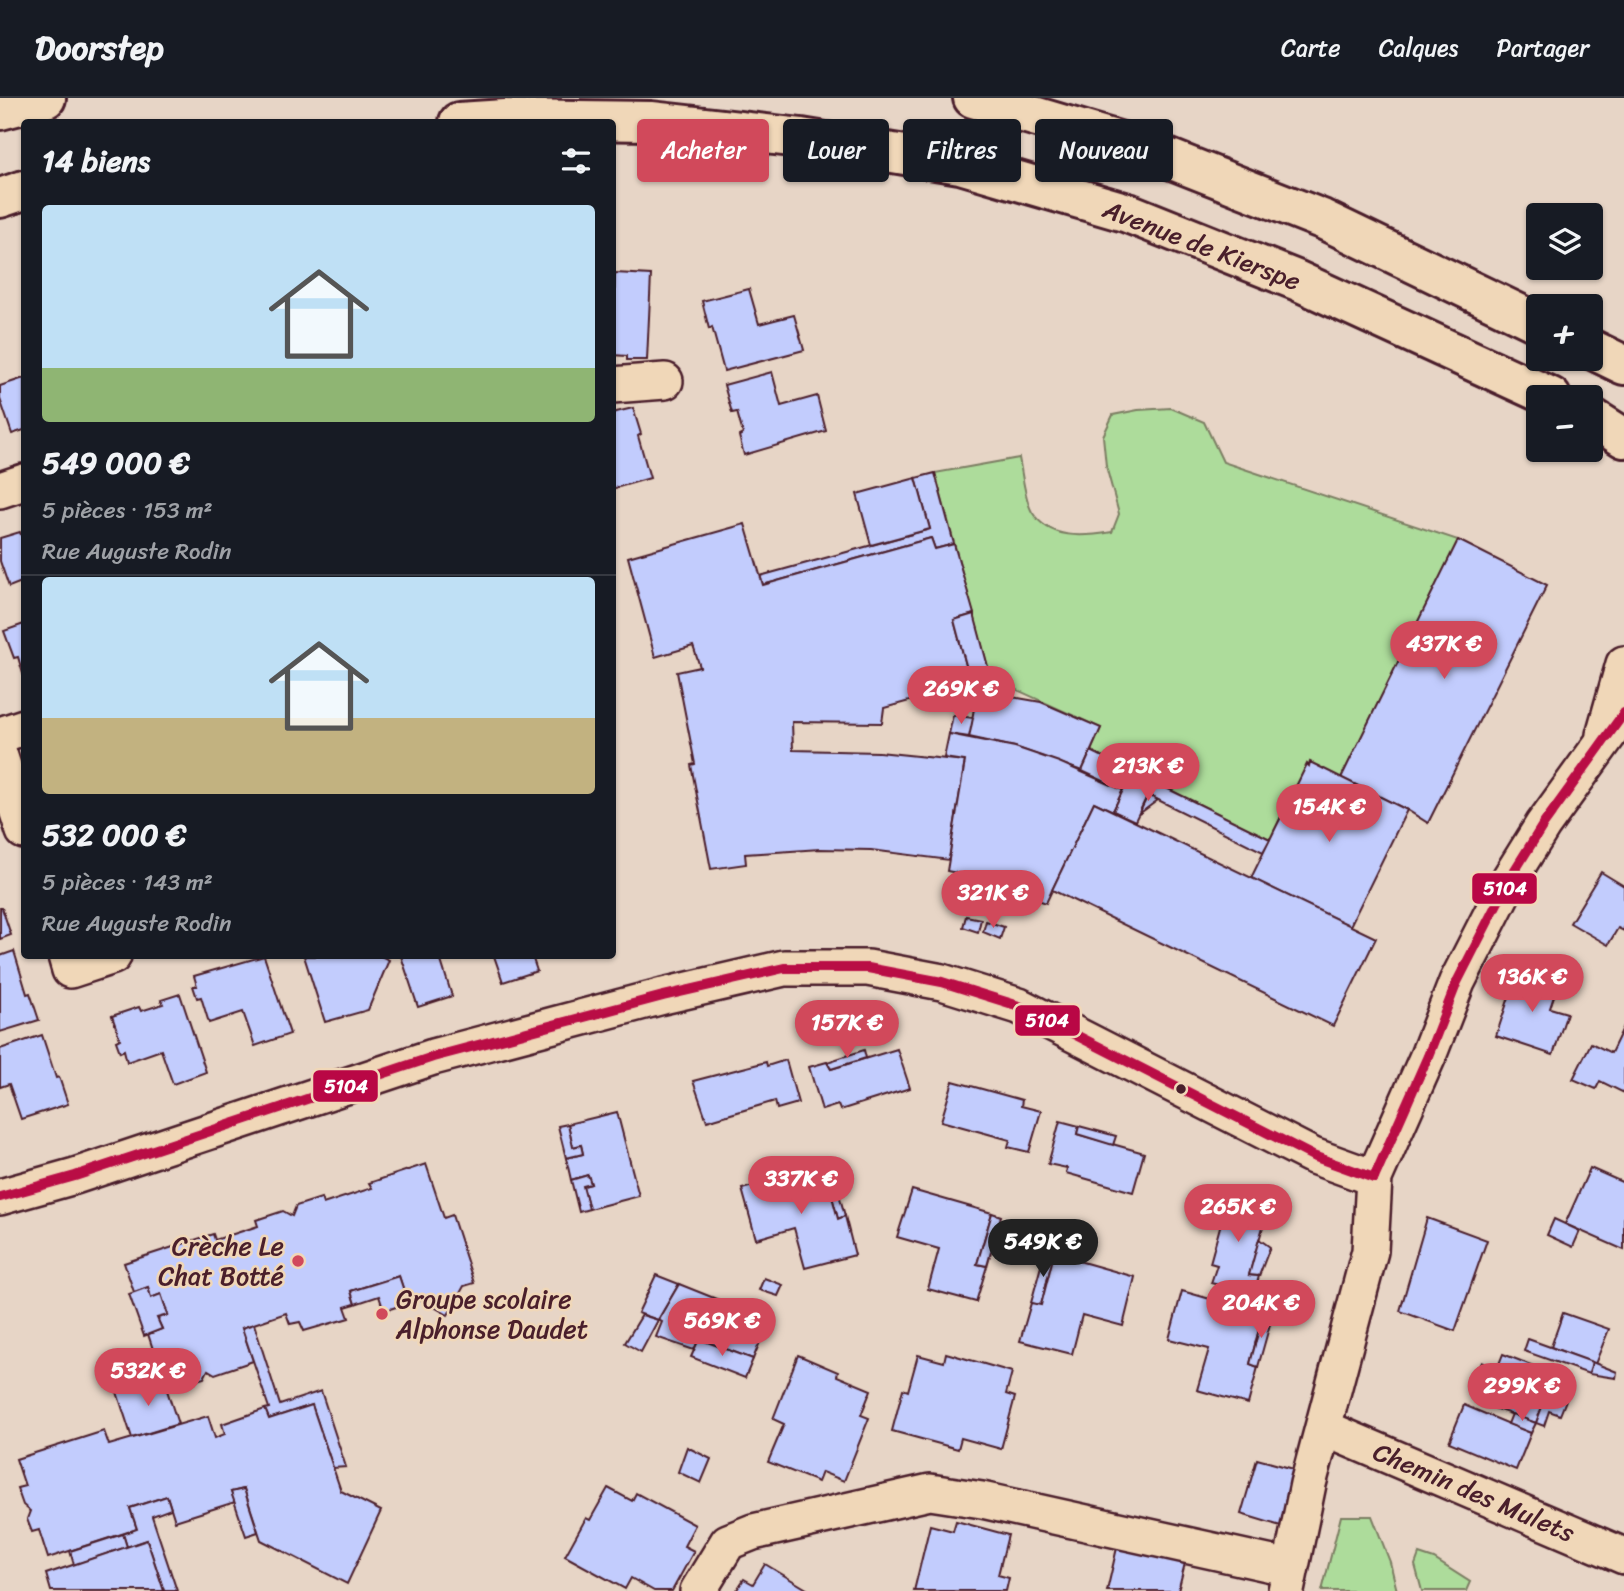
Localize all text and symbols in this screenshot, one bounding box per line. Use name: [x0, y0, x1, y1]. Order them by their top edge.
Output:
text: Doorstep: [35, 19, 164, 77]
text: Carte: [1281, 27, 1341, 69]
text: Calques: [1379, 27, 1458, 69]
text: Partager: [1496, 27, 1589, 69]
chip: Acheter: [637, 119, 769, 182]
chip: Louer: [783, 119, 889, 182]
chip: Filtres: [903, 119, 1021, 182]
chip: Nouveau: [1035, 119, 1173, 182]
text: 14 biens: [42, 134, 150, 188]
icon: filters: [557, 142, 595, 180]
street label: Avenue de Kierspe: [1095, 186, 1308, 304]
map controls: [1526, 203, 1603, 462]
button: layers: [1526, 203, 1603, 280]
icon: home: [256, 251, 382, 377]
button: +: [1526, 294, 1603, 371]
button: −: [1526, 385, 1603, 462]
text: 549 000 €: [42, 436, 190, 490]
text: 5 pièces · 153 m²: [42, 490, 212, 531]
text: Rue Auguste Rodin: [42, 531, 231, 572]
pin: 437K €: [1387, 622, 1501, 681]
icon: home: [256, 623, 382, 749]
text: 437K €: [1406, 623, 1482, 664]
pin: 269K €: [904, 666, 1018, 726]
text: 269K €: [923, 668, 999, 709]
pin: 213K €: [1091, 744, 1205, 803]
text: 213K €: [1112, 745, 1184, 786]
pin: 154K €: [1272, 784, 1386, 844]
text: 154K €: [1292, 786, 1366, 827]
text: 532 000 €: [42, 808, 187, 862]
text: 5 pièces · 143 m²: [42, 862, 213, 903]
pin: 321K €: [936, 870, 1050, 930]
text: 321K €: [957, 872, 1029, 913]
line badge: 5104: [1471, 872, 1538, 905]
text: 5104: [1483, 872, 1527, 905]
text: Rue Auguste Rodin: [42, 903, 231, 944]
pin: 136K €: [1475, 954, 1589, 1014]
text: 136K €: [1497, 956, 1567, 997]
pin: 157K €: [790, 1000, 904, 1060]
text: 157K €: [811, 1002, 883, 1043]
line badge: 5104: [1014, 1004, 1081, 1037]
text: 5104: [1025, 1004, 1069, 1037]
line badge: 5104: [312, 1069, 379, 1103]
text: 5104: [324, 1070, 368, 1103]
unlabelled marker: [1174, 1082, 1188, 1096]
pin: 337K €: [744, 1156, 858, 1216]
text: 337K €: [764, 1158, 838, 1199]
pin: 265K €: [1181, 1184, 1295, 1244]
text: 265K €: [1200, 1186, 1276, 1227]
pin: 549K €: [986, 1220, 1100, 1279]
text: 549K €: [1004, 1221, 1082, 1262]
place label: Crèche Le Chat Botté: [158, 1223, 284, 1299]
marker: Crèche Le Chat Botté: [290, 1253, 306, 1269]
place label: Groupe scolaire Alphonse Daudet: [395, 1276, 588, 1352]
pin: 204K €: [1204, 1280, 1318, 1340]
text: 204K €: [1222, 1282, 1300, 1323]
pin: 569K €: [665, 1298, 779, 1358]
text: 569K €: [684, 1300, 760, 1341]
marker: Groupe scolaire Alphonse Daudet: [374, 1306, 390, 1322]
pin: 532K €: [91, 1348, 205, 1408]
text: 532K €: [110, 1350, 186, 1391]
pin: 299K €: [1465, 1364, 1579, 1423]
text: 299K €: [1484, 1365, 1560, 1406]
street label: Chemin des Mulets: [1366, 1429, 1582, 1555]

